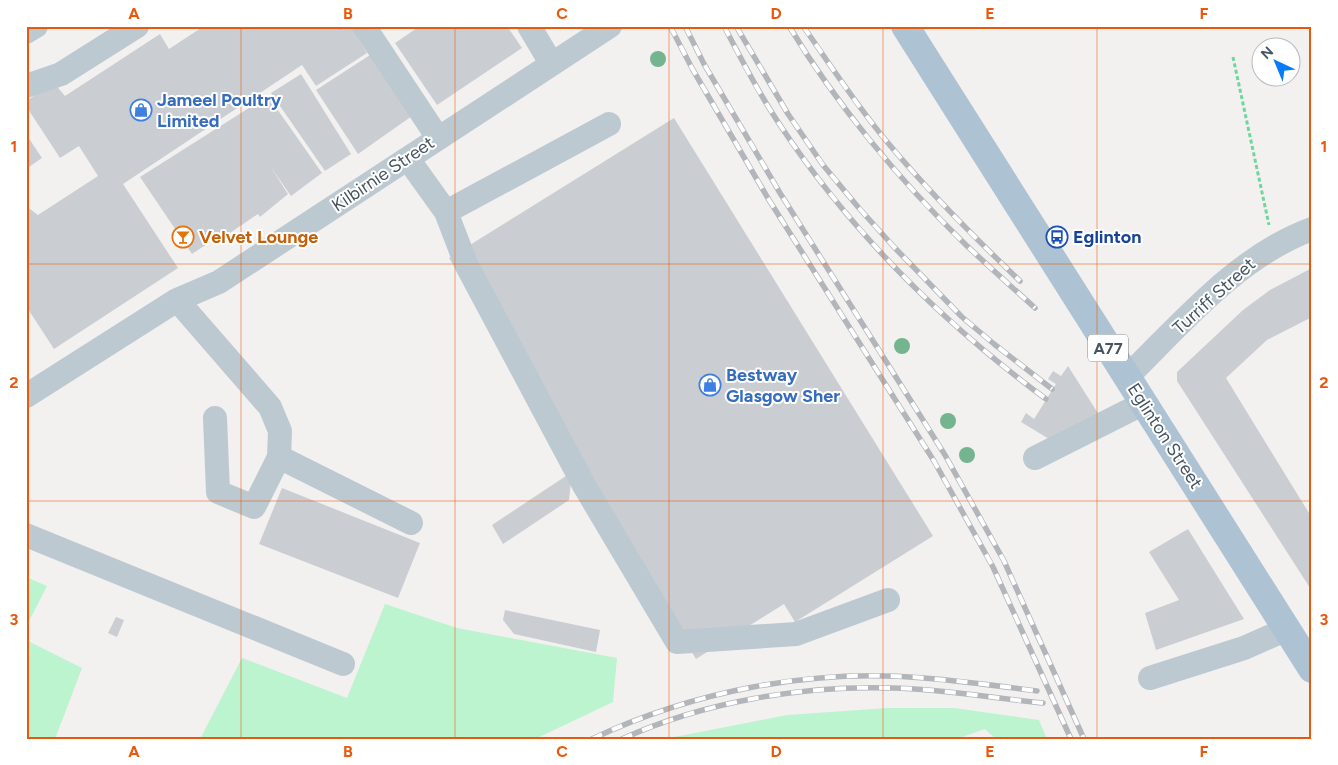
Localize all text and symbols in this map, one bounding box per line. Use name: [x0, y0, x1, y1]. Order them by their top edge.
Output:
text: A: [128, 4, 140, 23]
text: B: [343, 4, 353, 23]
text: C: [556, 4, 568, 23]
text: D: [770, 4, 782, 23]
text: E: [985, 4, 995, 23]
text: F: [1200, 4, 1209, 23]
north arrow: [1250, 38, 1300, 88]
text: N: [1258, 43, 1277, 63]
place label: Jameel Poultry Limited: [157, 89, 282, 132]
shop icon: Jameel Poultry Limited: [129, 98, 153, 122]
street label: Kilbirnie Street: [328, 132, 439, 216]
text: 1: [11, 137, 17, 156]
text: 1: [1321, 137, 1327, 156]
bar icon: Velvet Lounge: [171, 225, 195, 249]
bus stop icon: Eglinton: [1045, 225, 1069, 249]
place label: Velvet Lounge: [199, 226, 318, 248]
place label: Eglinton: [1073, 226, 1142, 248]
street label: Turriff Street: [1168, 253, 1260, 339]
road number: A77: [1088, 334, 1128, 362]
place label: Bestway Glasgow Sher: [726, 364, 840, 407]
text: 2: [9, 373, 19, 392]
shop icon: Bestway Glasgow Sher: [698, 373, 722, 397]
text: 2: [1319, 373, 1329, 392]
street label: Eglinton Street: [1123, 379, 1207, 493]
text: 3: [10, 610, 19, 629]
text: 3: [1320, 610, 1329, 629]
text: A: [128, 742, 140, 761]
text: B: [343, 742, 353, 761]
text: C: [556, 742, 568, 761]
text: D: [770, 742, 782, 761]
text: E: [985, 742, 995, 761]
text: F: [1200, 742, 1209, 761]

